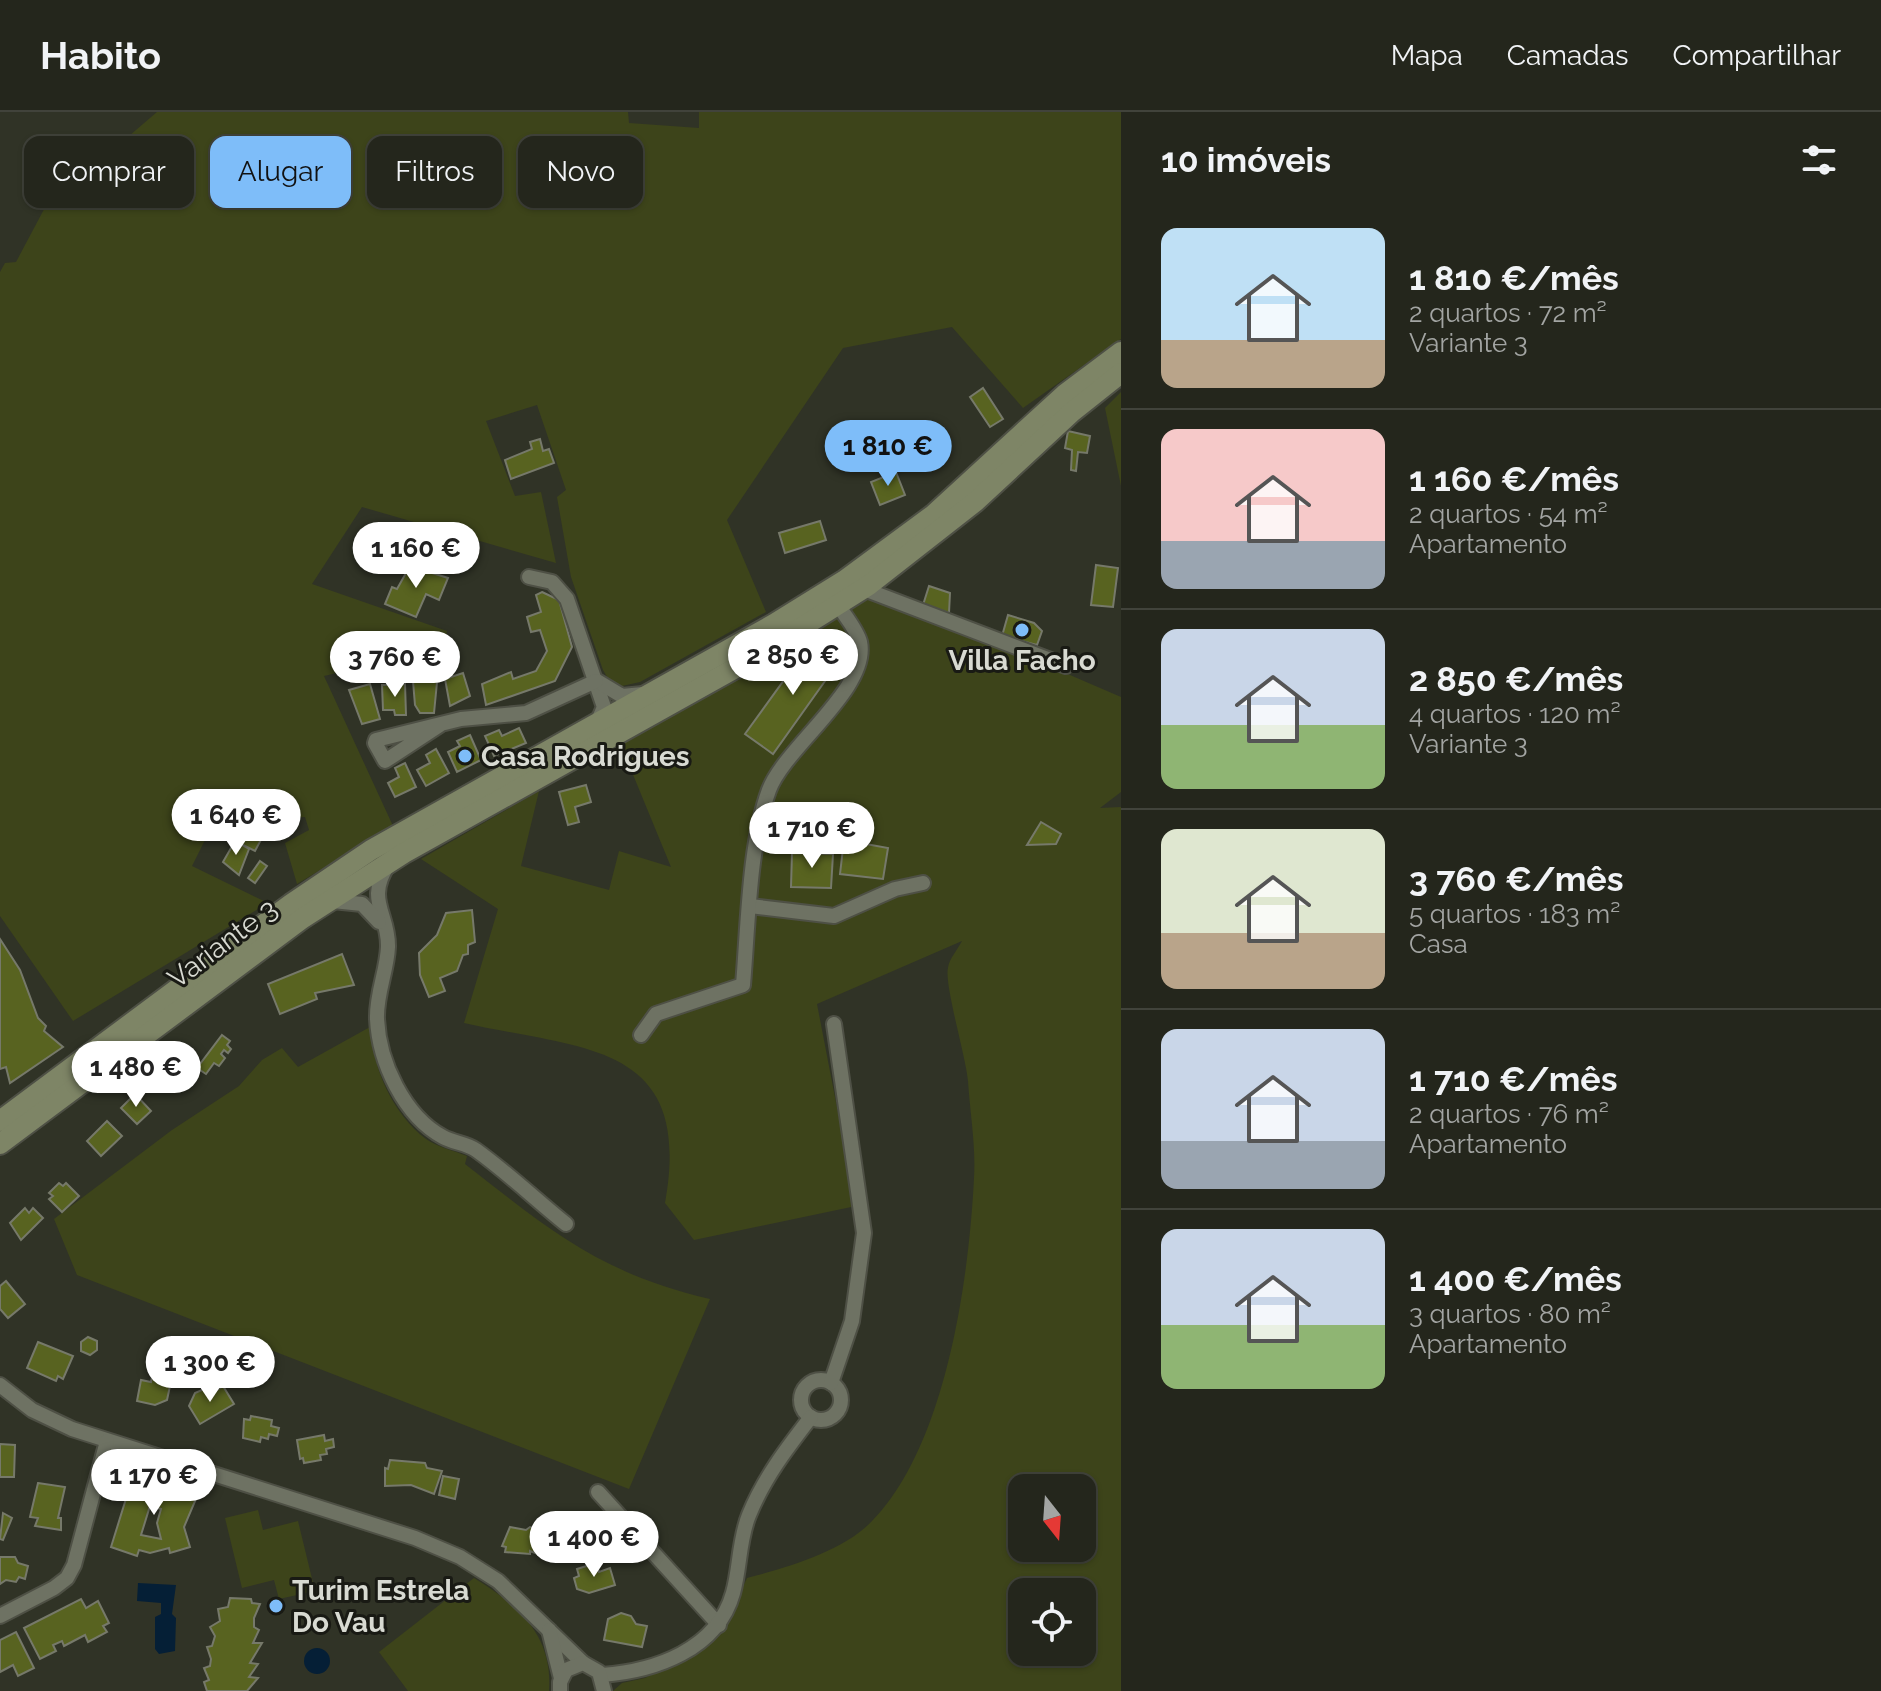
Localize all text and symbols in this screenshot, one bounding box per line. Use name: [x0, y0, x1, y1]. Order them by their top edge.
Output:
text: Habito: [40, 33, 161, 78]
text: Mapa: [1391, 39, 1463, 72]
text: Camadas: [1507, 39, 1629, 72]
text: Compartilhar: [1673, 39, 1841, 72]
chip: Comprar: [24, 136, 194, 208]
chip: Alugar: [210, 136, 351, 208]
chip: Filtros: [367, 136, 502, 208]
chip: Novo: [518, 136, 643, 208]
icon: filters: [1797, 138, 1841, 182]
text: 10 imóveis: [1161, 140, 1331, 180]
text: 1 810 €/mês: [1409, 258, 1619, 298]
icon: home: [1225, 260, 1321, 356]
text: 2 quartos · 72 m²: [1409, 298, 1607, 328]
text: Variante 3: [1409, 328, 1528, 358]
pin: 1 810 €: [814, 420, 962, 488]
text: 1 810 €: [843, 431, 933, 461]
text: 1 160 €/mês: [1409, 459, 1619, 499]
icon: home: [1225, 461, 1321, 557]
text: 2 quartos · 54 m²: [1409, 499, 1608, 529]
pin: 1 160 €: [342, 522, 490, 590]
text: Apartamento: [1409, 529, 1567, 559]
text: 1 160 €: [371, 533, 461, 563]
marker: Villa Facho: [1013, 621, 1031, 639]
pin: 2 850 €: [719, 629, 867, 697]
pin: 3 760 €: [321, 631, 469, 699]
text: 2 850 €: [746, 640, 840, 670]
text: 3 760 €: [348, 642, 442, 672]
place label: Villa Facho: [948, 644, 1096, 677]
text: 2 850 €/mês: [1409, 659, 1623, 699]
icon: home: [1225, 661, 1321, 757]
text: 4 quartos · 120 m²: [1409, 699, 1621, 729]
text: Variante 3: [1409, 729, 1528, 759]
place label: Casa Rodrigues: [481, 740, 690, 773]
marker: Casa Rodrigues: [456, 747, 474, 765]
pin: 1 640 €: [162, 789, 310, 857]
text: 1 640 €: [190, 800, 282, 830]
pin: 1 710 €: [738, 802, 886, 870]
text: 1 710 €: [767, 813, 857, 843]
text: 3 760 €/mês: [1409, 859, 1623, 899]
icon: home: [1225, 861, 1321, 957]
street label: Variante 3: [161, 892, 283, 995]
text: 5 quartos · 183 m²: [1409, 899, 1620, 929]
text: Casa: [1409, 929, 1468, 959]
pin: 1 480 €: [62, 1041, 210, 1109]
text: 1 480 €: [90, 1052, 182, 1082]
text: 1 710 €/mês: [1409, 1059, 1617, 1099]
icon: home: [1225, 1061, 1321, 1157]
text: 2 quartos · 76 m²: [1409, 1099, 1609, 1129]
text: Apartamento: [1409, 1129, 1567, 1159]
text: 1 400 €/mês: [1409, 1259, 1622, 1299]
icon: home: [1225, 1261, 1321, 1357]
text: 3 quartos · 80 m²: [1409, 1299, 1611, 1329]
text: Apartamento: [1409, 1329, 1567, 1359]
pin: 1 300 €: [136, 1336, 284, 1404]
text: 1 300 €: [164, 1347, 256, 1377]
pin: 1 170 €: [80, 1449, 228, 1517]
text: 1 170 €: [109, 1460, 199, 1490]
north arrow: [1008, 1474, 1096, 1562]
map controls: [1008, 1474, 1096, 1666]
pin: 1 400 €: [520, 1511, 668, 1579]
text: 1 400 €: [548, 1522, 640, 1552]
place label: Turim Estrela Do Vau: [292, 1574, 469, 1639]
button: locate: [1008, 1578, 1096, 1666]
marker: Turim Estrela Do Vau: [267, 1597, 285, 1615]

